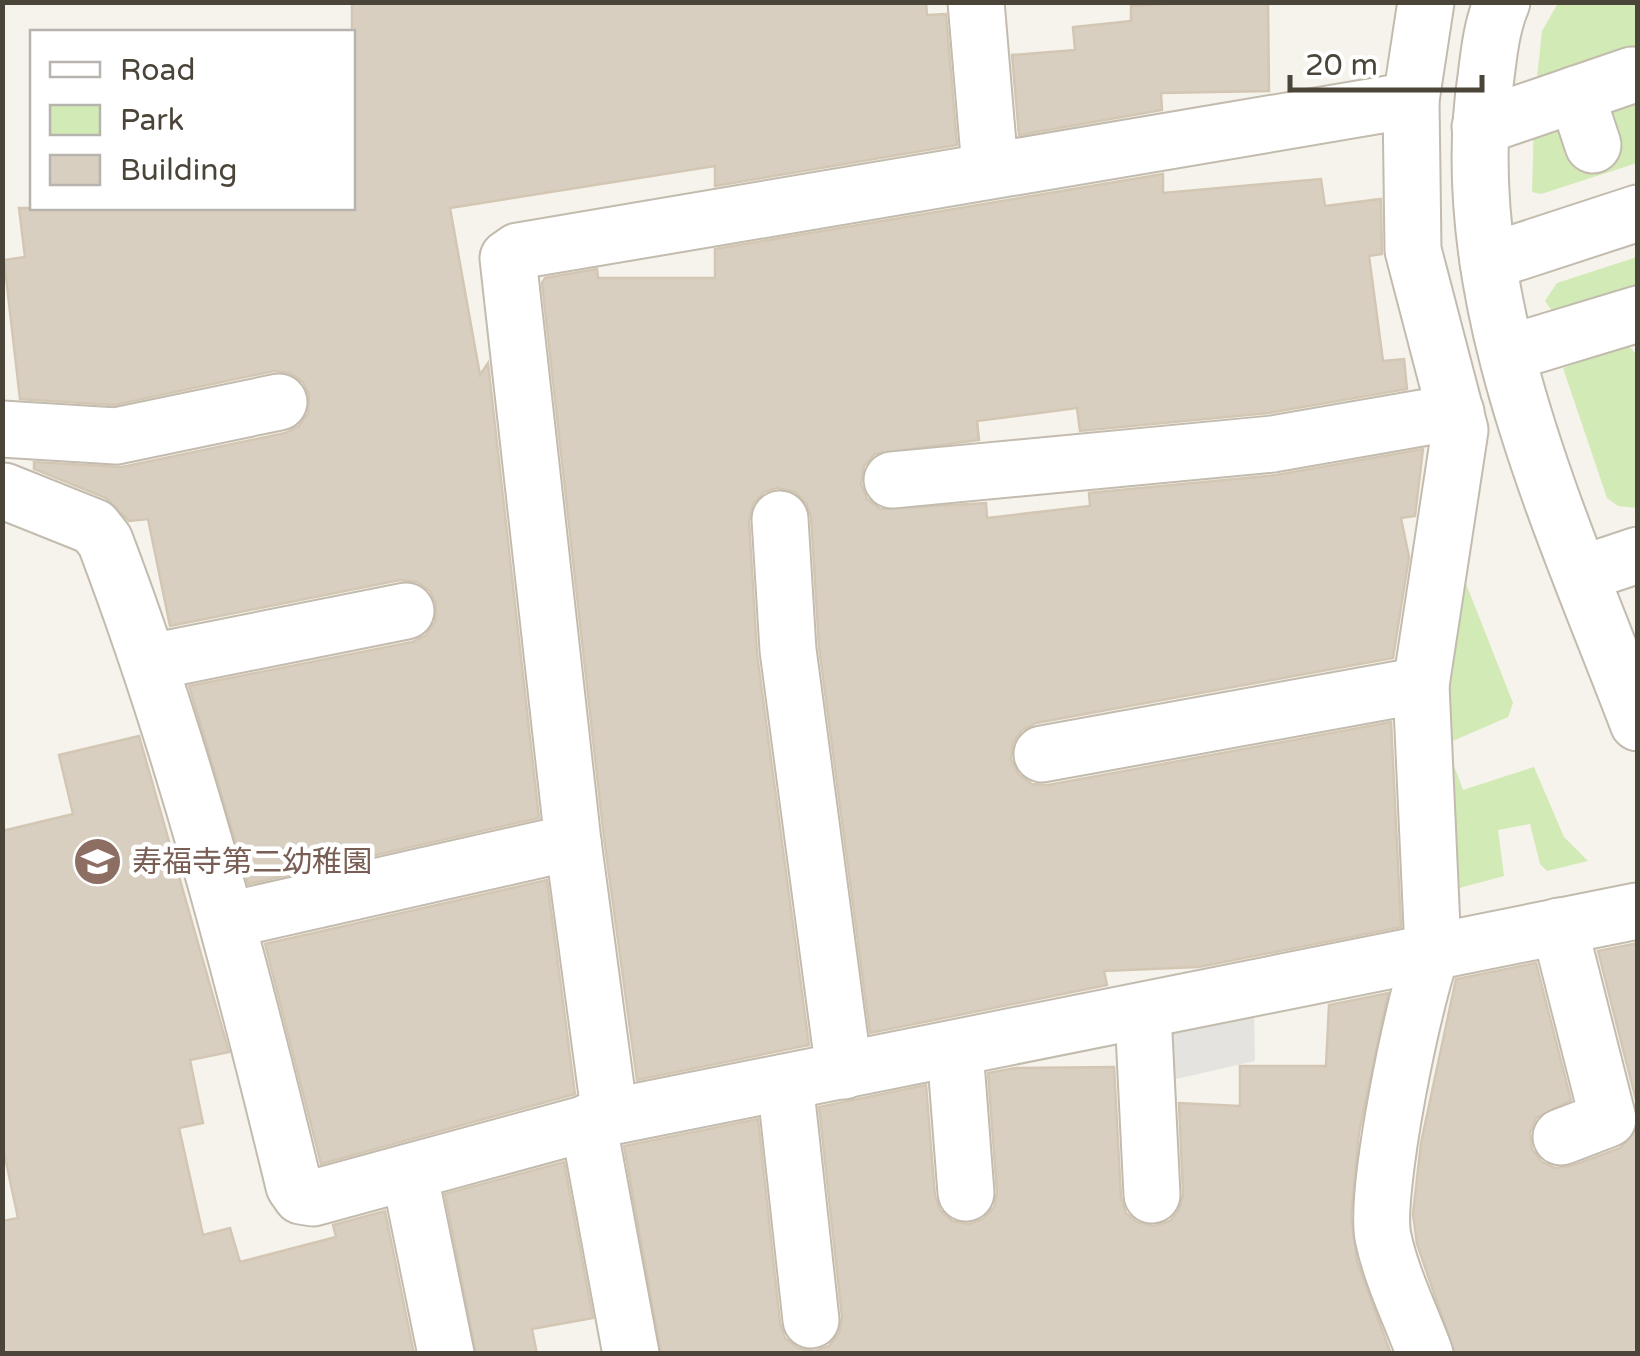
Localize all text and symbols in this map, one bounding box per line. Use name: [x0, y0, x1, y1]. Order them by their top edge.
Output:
legend: [30, 30, 355, 210]
scale bar: [1290, 30, 1482, 92]
text: 20 m: [1305, 47, 1378, 84]
text: Road: [120, 52, 195, 89]
text: Park: [120, 102, 184, 139]
text: Building: [120, 152, 237, 189]
school or university icon: 寿福寺第二幼稚園: [71, 836, 123, 888]
place label: 寿福寺第二幼稚園: [132, 844, 372, 881]

